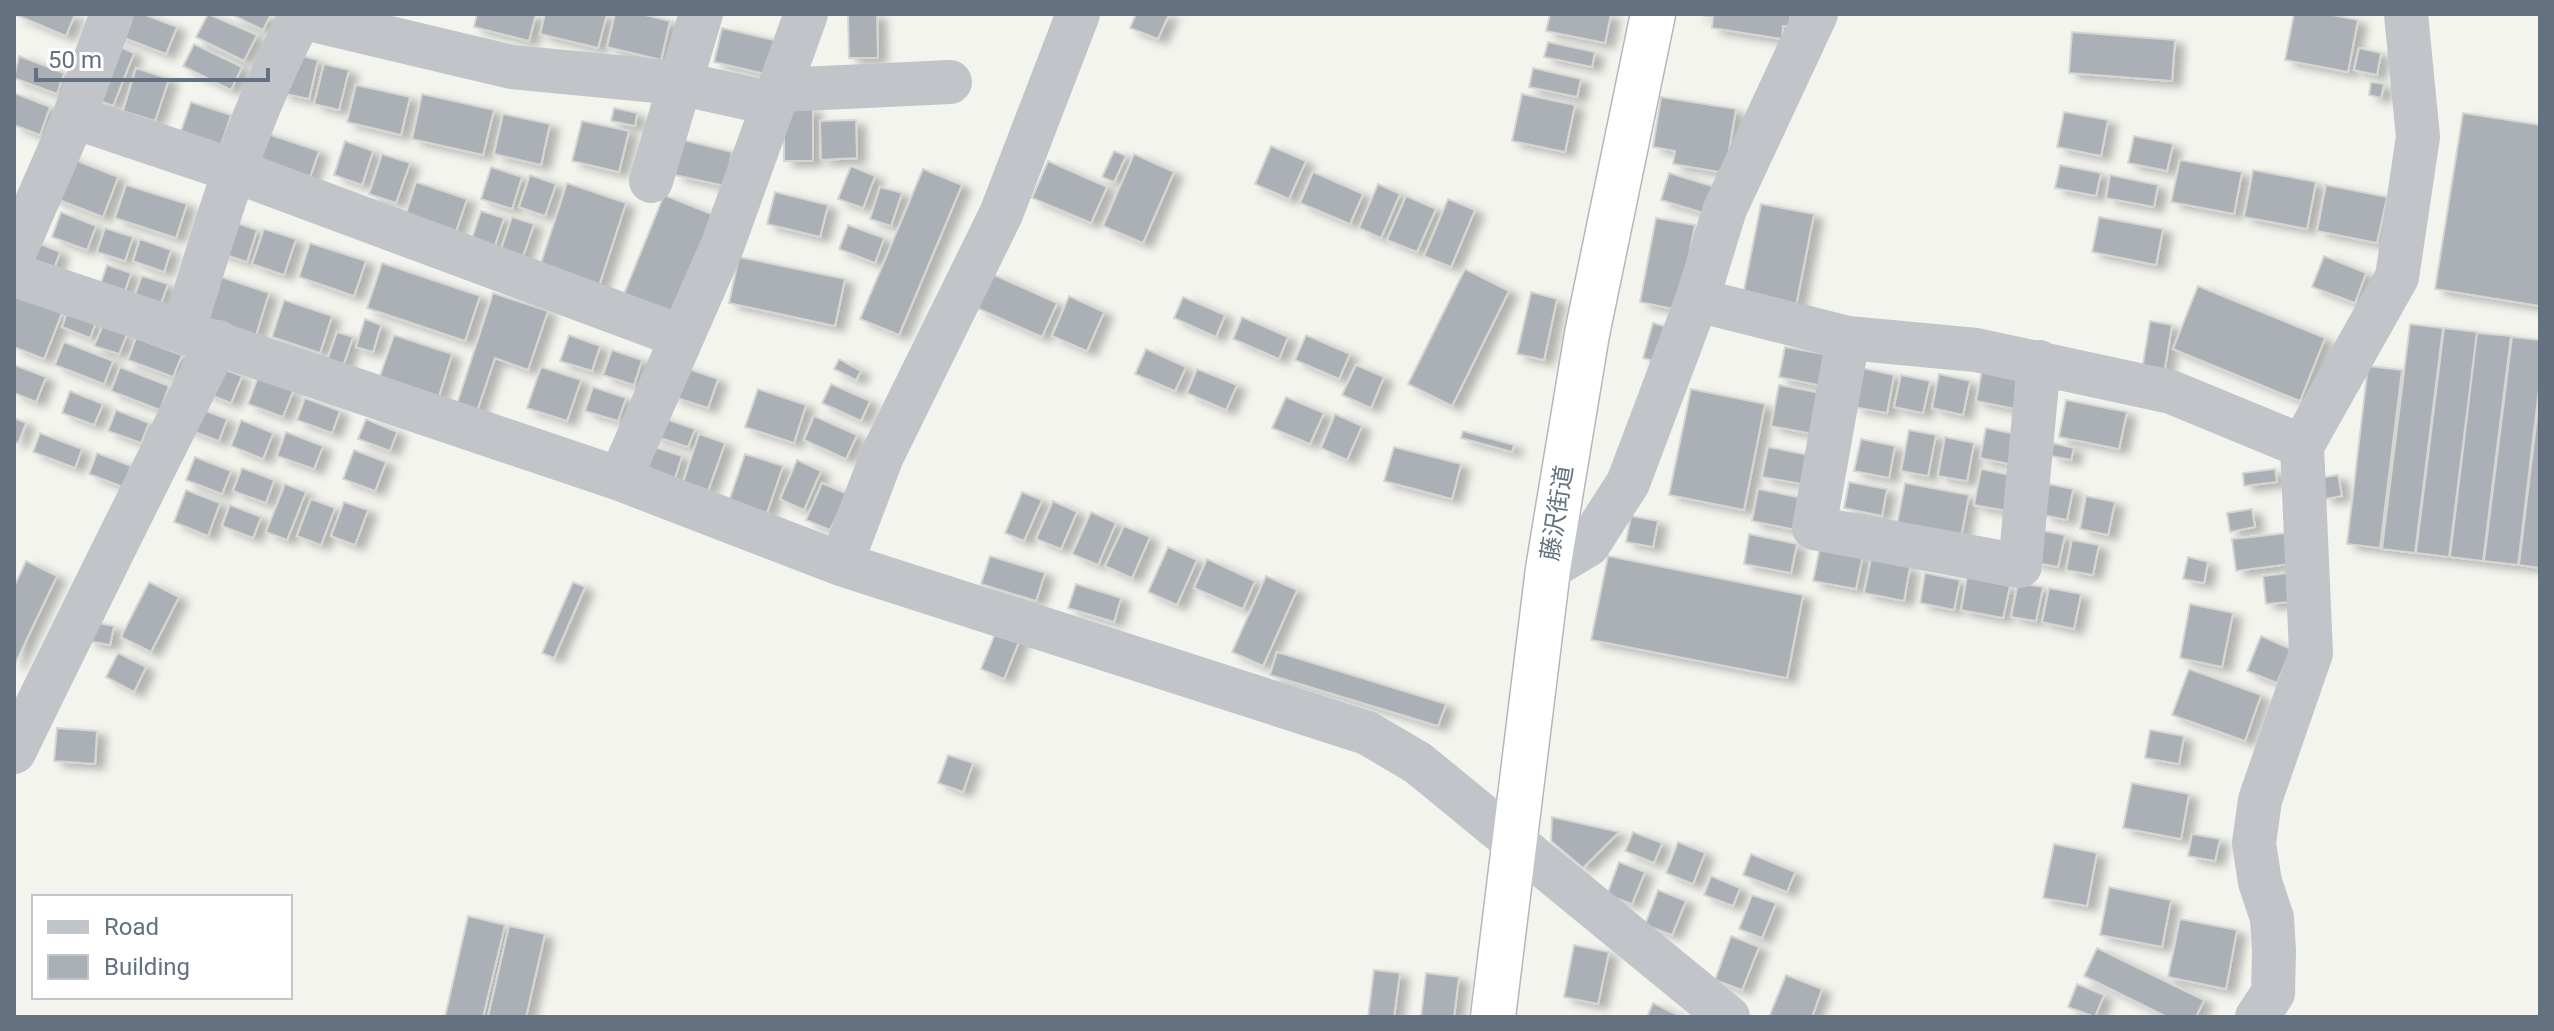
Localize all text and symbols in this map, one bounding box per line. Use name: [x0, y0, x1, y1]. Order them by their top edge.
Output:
scale bar: [36, 32, 268, 82]
text: 50 m: [48, 46, 102, 74]
street label: 藤沢街道: [1536, 463, 1578, 563]
legend: [32, 895, 292, 999]
text: Road: [104, 913, 159, 941]
text: Building: [104, 953, 190, 981]

